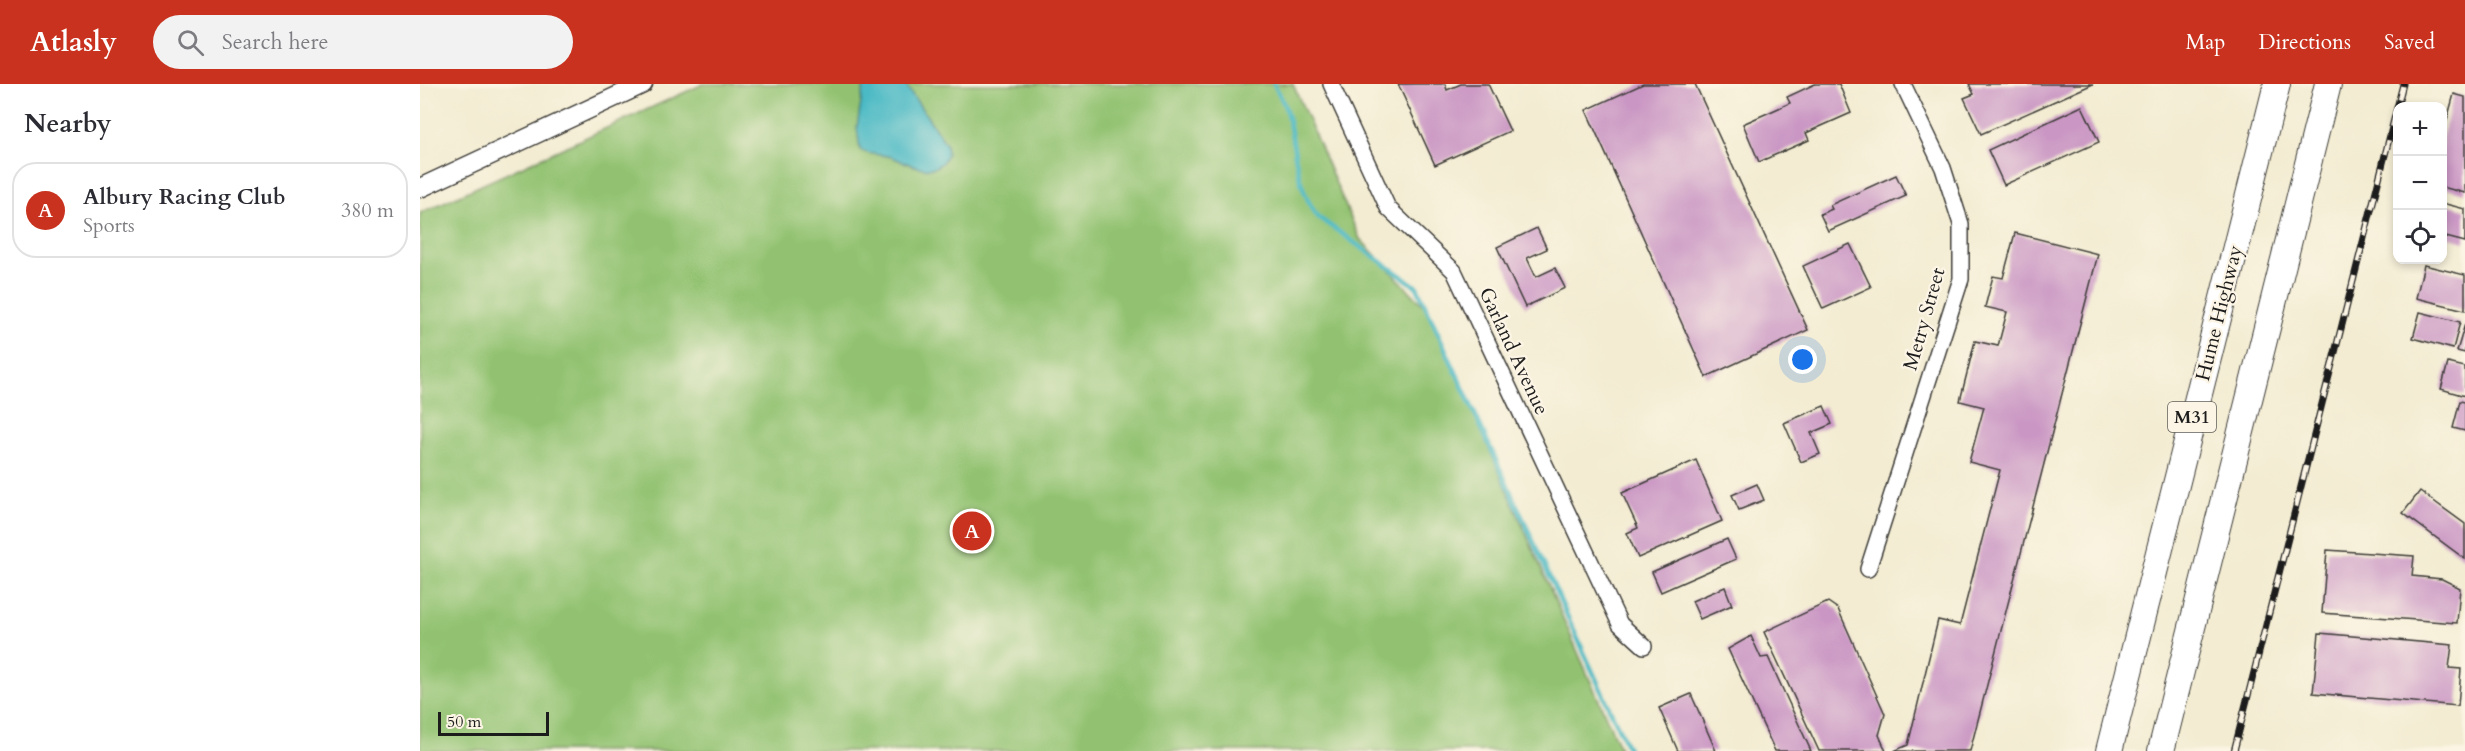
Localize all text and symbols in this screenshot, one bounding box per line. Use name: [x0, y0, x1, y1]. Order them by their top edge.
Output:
search box: [153, 15, 573, 69]
text: Atlasly: [30, 23, 117, 61]
icon: search: [174, 26, 207, 59]
text: Search here: [222, 27, 328, 57]
text: Map: [2185, 28, 2225, 57]
text: Directions: [2258, 28, 2351, 57]
text: Saved: [2384, 28, 2435, 57]
map controls: [2393, 102, 2447, 264]
button: +: [2393, 102, 2447, 156]
text: Nearby: [24, 106, 112, 141]
button: −: [2393, 156, 2447, 210]
text: Albury Racing Club: [83, 182, 286, 212]
text: A: [38, 197, 53, 224]
text: 380 m: [341, 197, 394, 224]
button: locate: [2393, 210, 2447, 264]
text: Sports: [83, 212, 135, 239]
street label: Hume Highway: [2189, 242, 2249, 384]
street label: Metry Street: [1896, 264, 1952, 373]
street label: Garland Avenue: [1473, 283, 1555, 419]
your location: [1788, 345, 1817, 374]
road number: M31: [2168, 402, 2216, 432]
pin: A: [952, 508, 992, 554]
scale bar: [438, 709, 549, 736]
text: 50 m: [447, 711, 481, 733]

